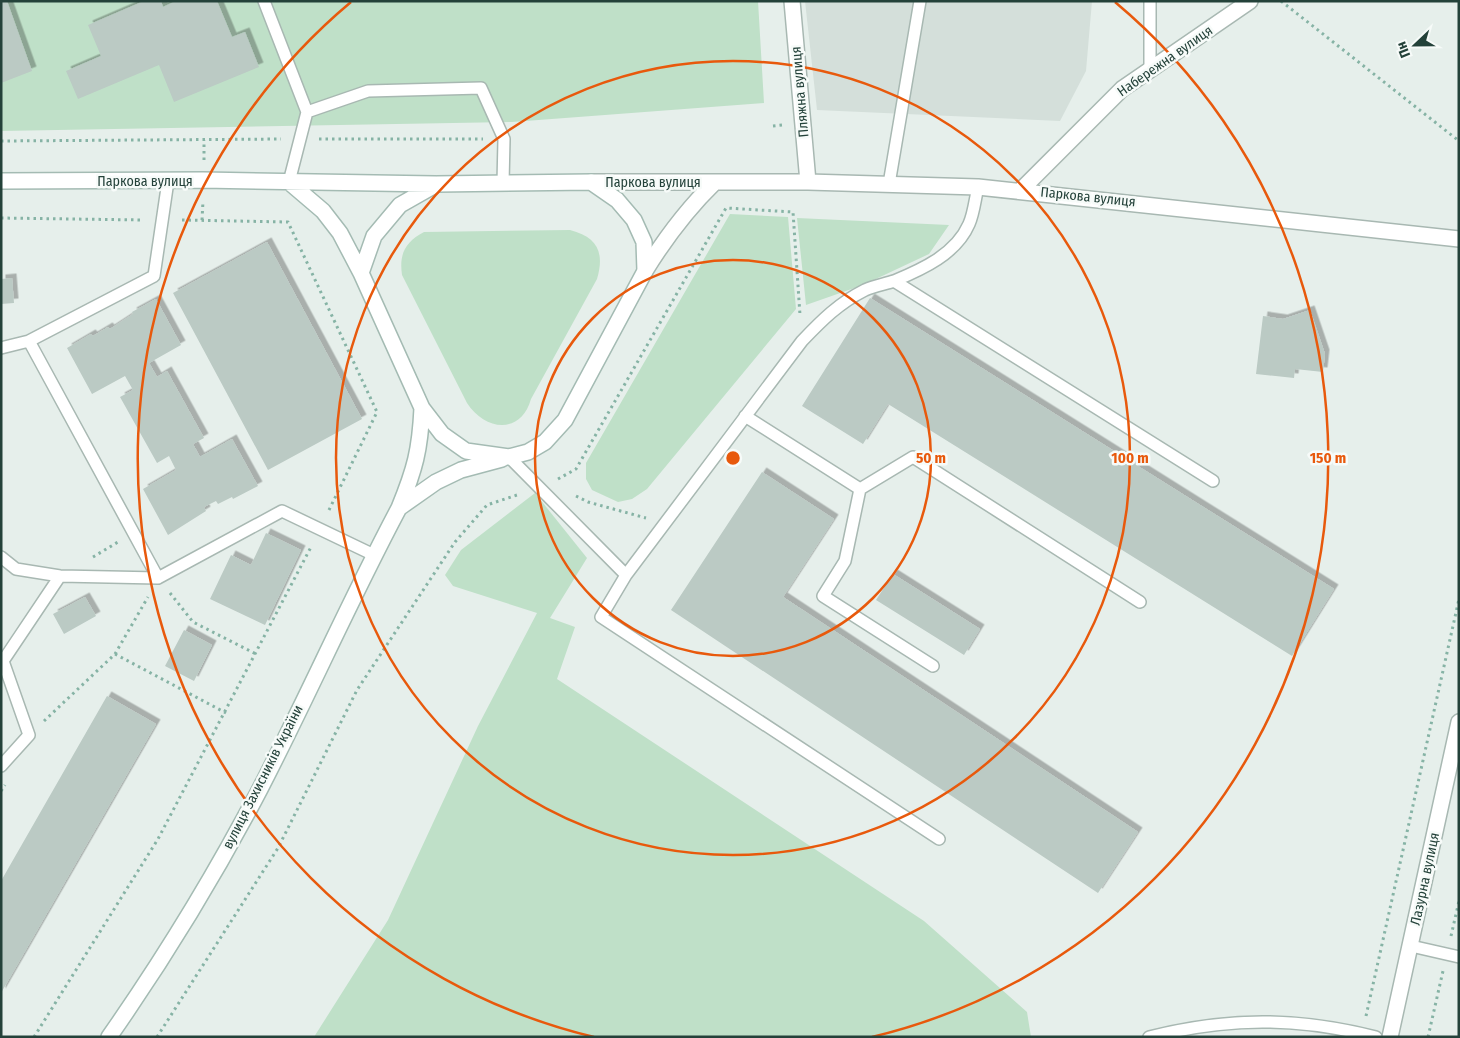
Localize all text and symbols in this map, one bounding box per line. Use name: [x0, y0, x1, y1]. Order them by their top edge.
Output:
north arrow: [1390, 20, 1440, 70]
street label: Набережна вулиця: [1114, 22, 1216, 100]
text: Пн: [1393, 39, 1414, 60]
street label: Пляжна вулиця: [788, 46, 812, 138]
street label: Паркова вулиця: [97, 173, 193, 190]
street label: Паркова вулиця: [605, 174, 701, 191]
street label: Паркова вулиця: [1040, 184, 1136, 210]
centre of rings: [724, 449, 742, 467]
text: 50 m: [916, 449, 946, 467]
text: 100 m: [1111, 449, 1149, 467]
text: 150 m: [1310, 449, 1346, 467]
street label: вулиця Захисників України: [219, 702, 307, 852]
street label: Лазурна вулиця: [1407, 831, 1443, 927]

